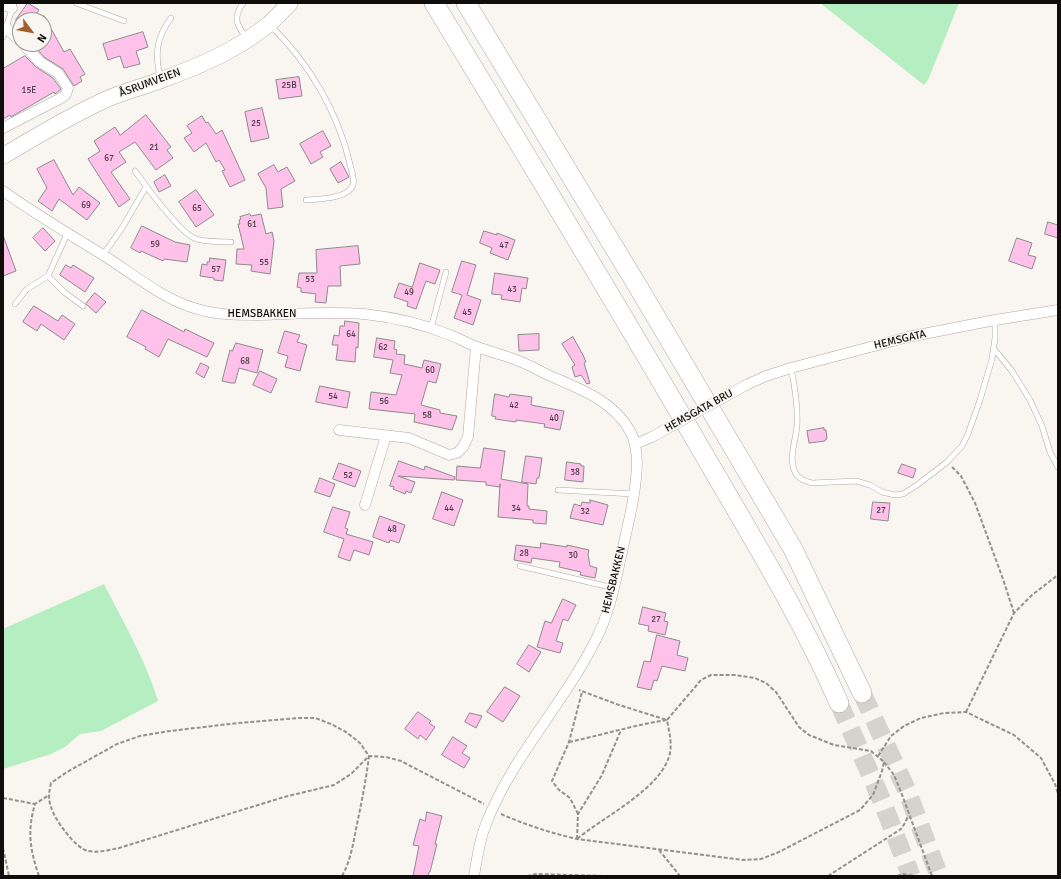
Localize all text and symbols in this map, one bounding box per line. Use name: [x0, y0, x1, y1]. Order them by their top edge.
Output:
north arrow: [12, 12, 52, 52]
text: N: [34, 31, 49, 45]
street label: ÅSRUMVEIEN: [117, 66, 183, 100]
house number: 25B: [281, 81, 297, 91]
house number: 15E: [22, 86, 36, 96]
house number: 25: [251, 119, 261, 129]
house number: 21: [149, 143, 159, 153]
house number: 67: [104, 154, 114, 164]
house number: 69: [81, 201, 91, 211]
house number: 65: [192, 204, 202, 214]
house number: 61: [247, 220, 257, 230]
house number: 59: [150, 240, 160, 250]
house number: 47: [499, 241, 509, 251]
house number: 55: [259, 258, 269, 268]
house number: 57: [211, 265, 221, 275]
house number: 53: [305, 275, 315, 285]
house number: 43: [507, 285, 517, 295]
house number: 49: [404, 288, 414, 298]
street label: HEMSBAKKEN: [228, 307, 296, 321]
house number: 45: [462, 308, 472, 318]
street label: HEMSGATA: [873, 328, 927, 352]
house number: 64: [346, 330, 356, 340]
house number: 62: [378, 343, 388, 353]
house number: 68: [240, 357, 250, 367]
house number: 60: [425, 366, 435, 376]
street label: HEMSGATA BRU: [663, 387, 735, 435]
house number: 54: [328, 392, 338, 402]
house number: 56: [379, 397, 389, 407]
house number: 42: [509, 401, 519, 411]
house number: 58: [422, 411, 432, 421]
house number: 40: [549, 414, 559, 424]
house number: 38: [570, 468, 580, 478]
house number: 52: [343, 471, 353, 481]
house number: 44: [444, 504, 454, 514]
house number: 34: [511, 504, 521, 514]
house number: 27: [876, 506, 886, 516]
house number: 32: [580, 507, 590, 517]
house number: 48: [387, 525, 397, 535]
street label: HEMSBAKKEN: [599, 545, 629, 615]
house number: 28: [519, 549, 529, 559]
house number: 30: [568, 551, 578, 561]
house number: 27: [651, 615, 661, 625]

